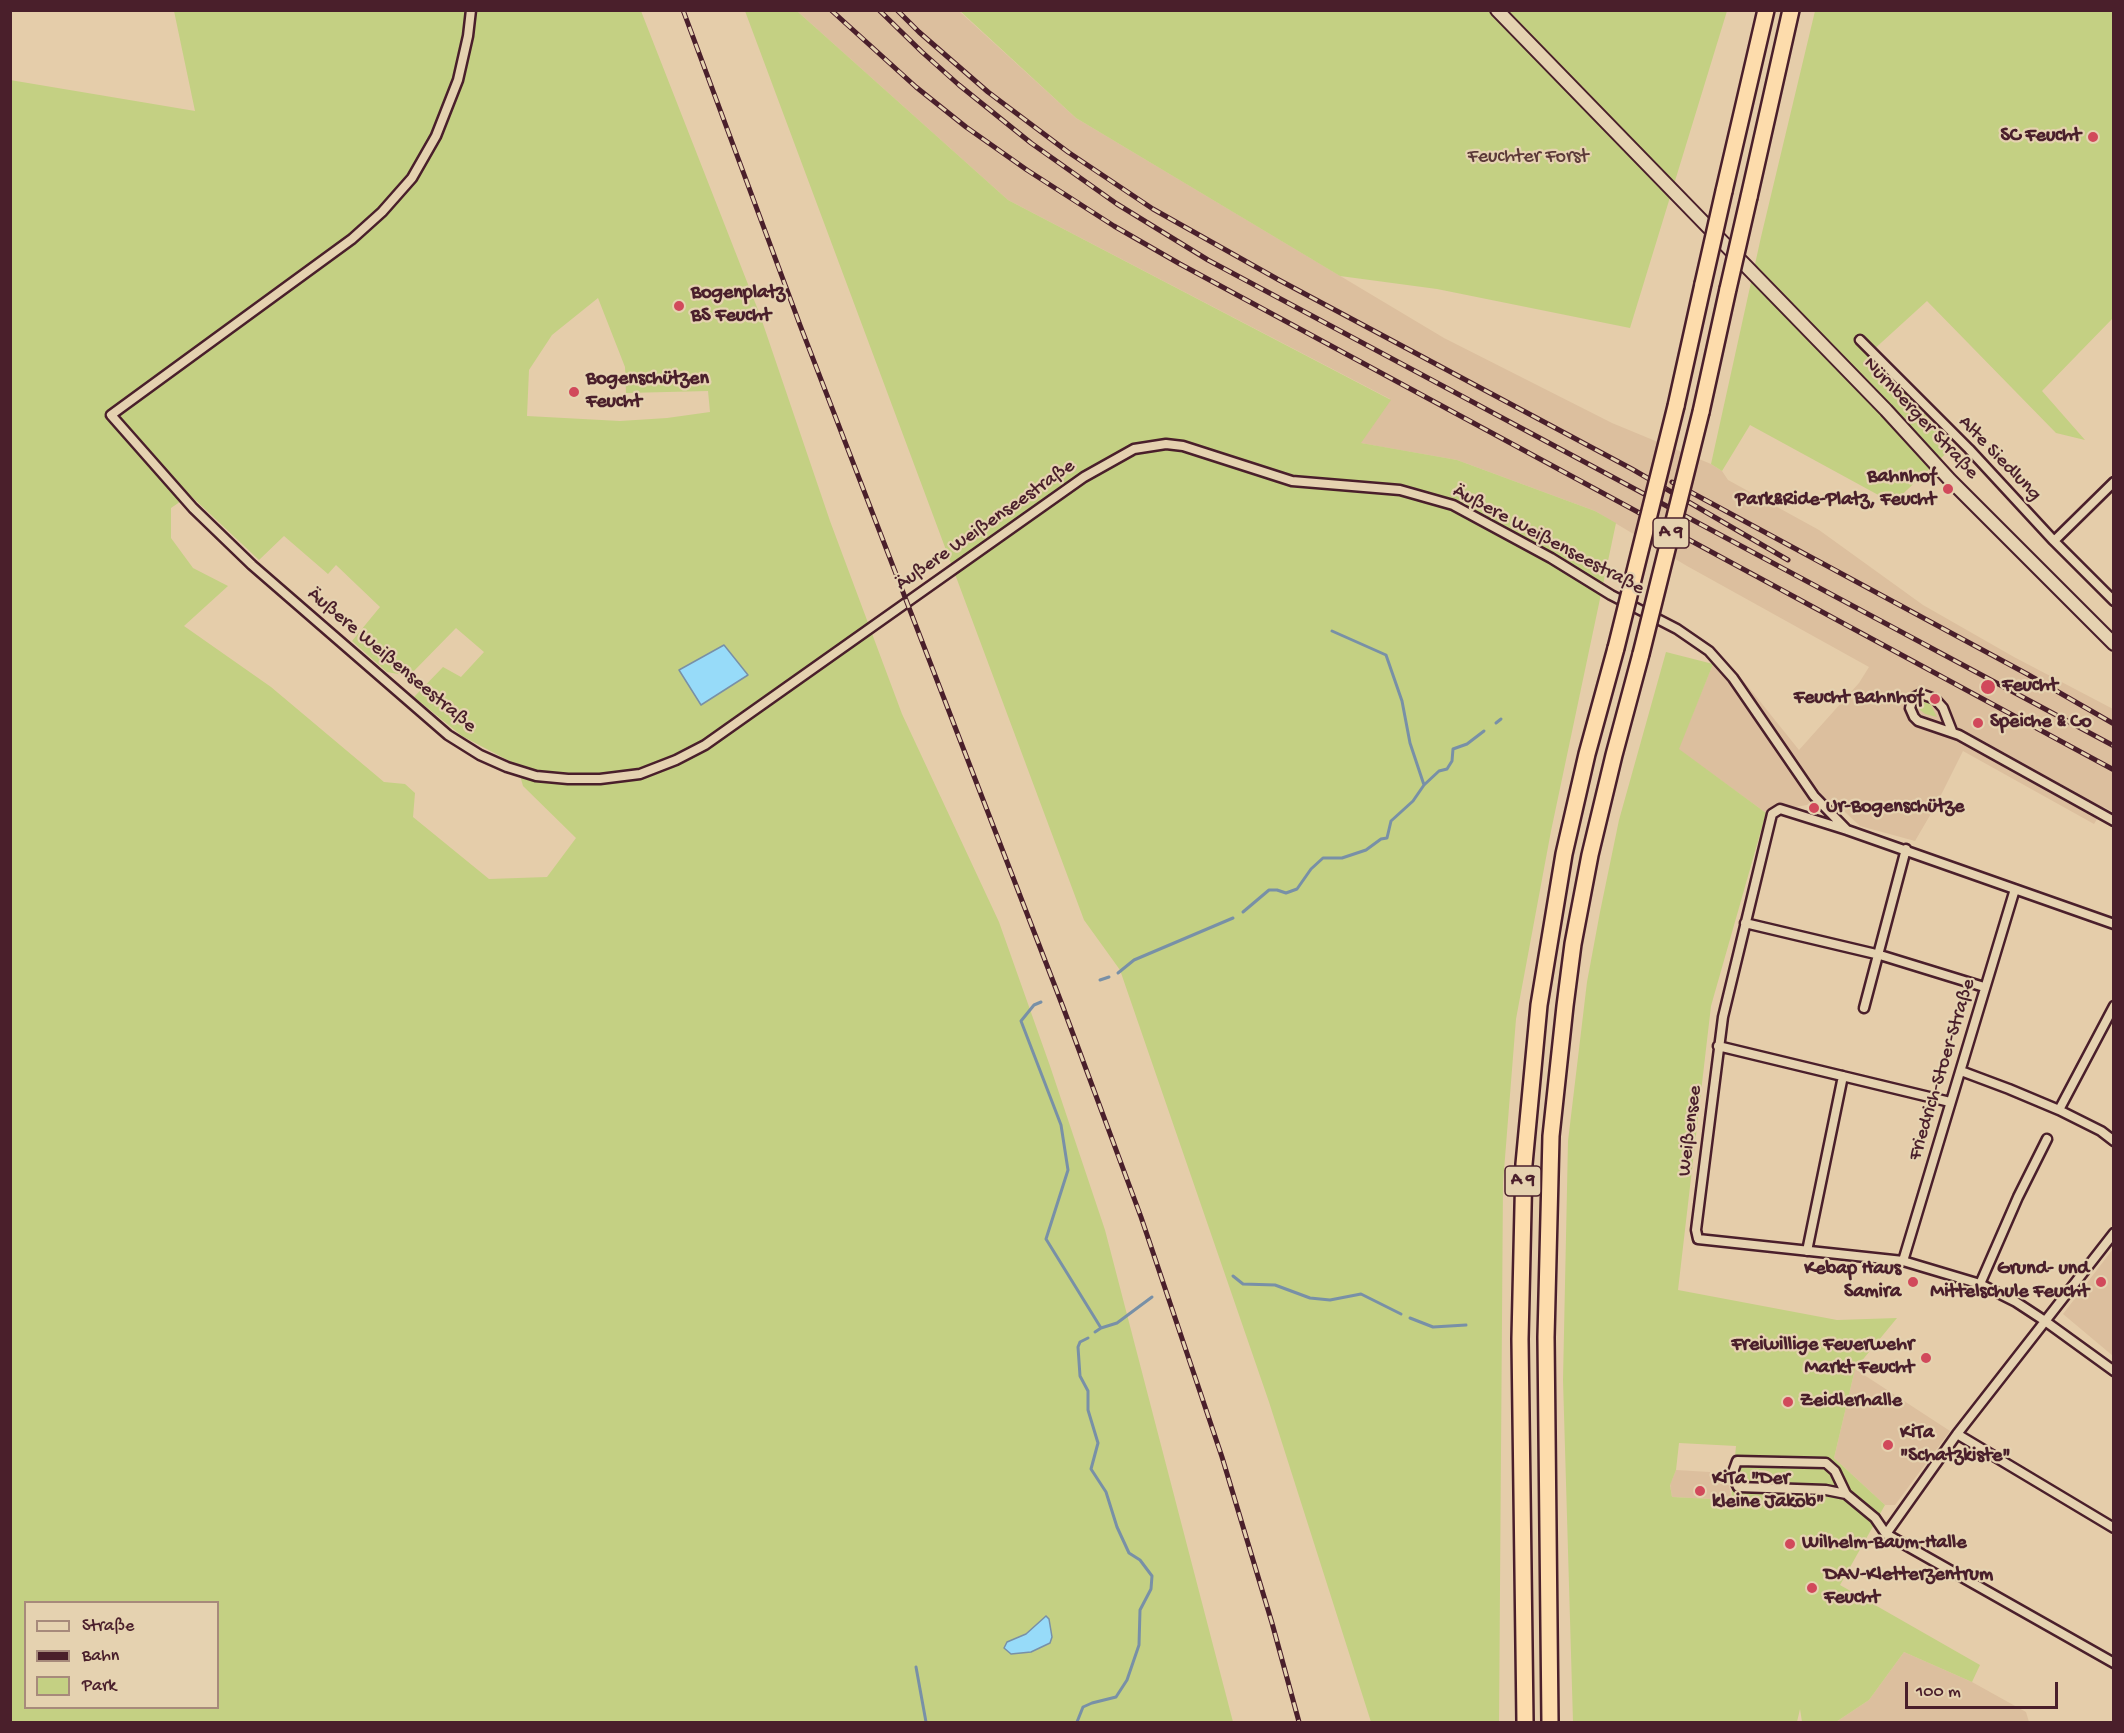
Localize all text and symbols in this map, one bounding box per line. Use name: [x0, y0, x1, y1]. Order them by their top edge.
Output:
place label: SC Feucht: [2000, 125, 2081, 149]
marker: SC Feucht: [2086, 130, 2100, 144]
park label: Feuchter Forst: [1467, 146, 1589, 170]
place label: Bogenplatz BS Feucht: [691, 282, 785, 329]
marker: Bogenplatz BS Feucht: [672, 299, 686, 313]
street label: Nürnberger Straße: [1857, 353, 1983, 485]
place label: Bogenschützen Feucht: [586, 368, 709, 415]
marker: Bogenschützen Feucht: [567, 385, 581, 399]
street label: Alte Siedlung: [1952, 411, 2046, 507]
street label: Äußere Weißenseestraße: [892, 455, 1080, 597]
place label: Bahnhof Park&Ride-Platz, Feucht: [1735, 466, 1936, 513]
street label: Äußere Weißenseestraße: [1448, 480, 1648, 602]
marker: Bahnhof Park&Ride-Platz, Feucht: [1941, 482, 1955, 496]
road number: A 9: [1653, 518, 1689, 548]
street label: Äußere Weißenseestraße: [301, 583, 481, 739]
place label: Feucht: [2002, 675, 2058, 699]
marker: Feucht: [1979, 678, 1997, 696]
place label: Feucht Bahnhof: [1794, 687, 1923, 711]
marker: Feucht Bahnhof: [1928, 692, 1942, 706]
place label: Speiche & Co: [1990, 711, 2092, 735]
marker: Speiche & Co: [1971, 716, 1985, 730]
place label: Ur-Bogenschütze: [1826, 796, 1964, 820]
marker: Ur-Bogenschütze: [1807, 801, 1821, 815]
street label: Friedrich-Stoer-Straße: [1904, 976, 1982, 1164]
street label: Weißensee: [1674, 1084, 1708, 1178]
road number: A 9: [1505, 1166, 1541, 1196]
place label: Kebap Haus Samira: [1804, 1258, 1901, 1305]
place label: Grund- und Mittelschule Feucht: [1930, 1258, 2089, 1305]
marker: Kebap Haus Samira: [1906, 1275, 1920, 1289]
marker: Grund- und Mittelschule Feucht: [2094, 1275, 2108, 1289]
place label: Freiwillige Feuerwehr Markt Feucht: [1732, 1334, 1914, 1381]
marker: Freiwillige Feuerwehr Markt Feucht: [1919, 1351, 1933, 1365]
place label: Zeidlerhalle: [1800, 1390, 1902, 1414]
marker: Zeidlerhalle: [1781, 1395, 1795, 1409]
place label: KiTa "Schatzkiste": [1900, 1422, 2011, 1469]
marker: KiTa "Schatzkiste": [1881, 1438, 1895, 1452]
place label: KiTa "Der kleine Jakob": [1712, 1468, 1824, 1515]
marker: KiTa "Der kleine Jakob": [1693, 1484, 1707, 1498]
place label: Wilhelm-Baum-Halle: [1802, 1532, 1967, 1556]
marker: Wilhelm-Baum-Halle: [1783, 1537, 1797, 1551]
place label: DAV-Kletterzentrum Feucht: [1824, 1564, 1993, 1611]
marker: DAV-Kletterzentrum Feucht: [1805, 1581, 1819, 1595]
legend: [24, 1601, 219, 1709]
text: Straße: [82, 1616, 134, 1637]
text: Bahn: [82, 1646, 119, 1667]
scale bar: [1908, 1670, 2061, 1708]
text: Park: [82, 1676, 116, 1697]
text: 100 m: [1916, 1682, 1961, 1703]

